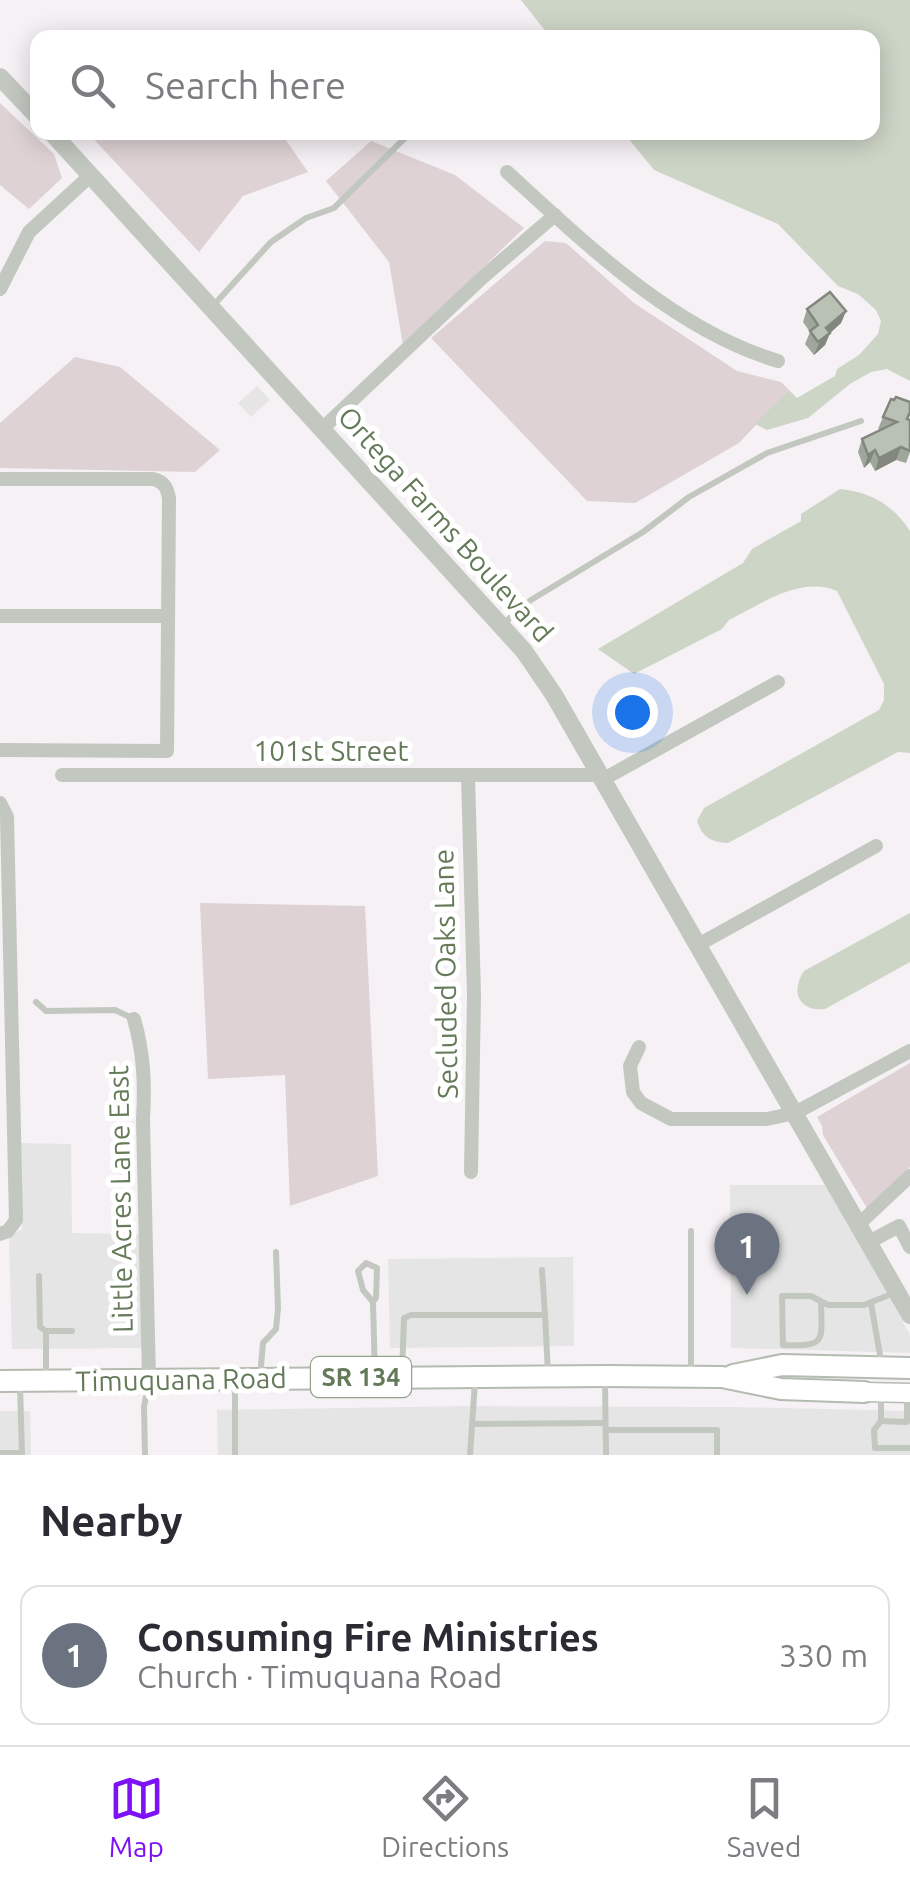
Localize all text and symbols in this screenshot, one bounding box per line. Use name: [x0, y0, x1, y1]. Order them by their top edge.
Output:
search box: [30, 30, 880, 140]
icon: search: [65, 58, 120, 113]
text: Search here: [145, 64, 346, 106]
street label: Ortega Farms Boulevard: [332, 400, 560, 648]
your location: [607, 687, 658, 738]
street label: 101st Street: [253, 735, 409, 766]
street label: Secluded Oaks Lane: [427, 849, 463, 1099]
street label: Little Acres Lane East: [102, 1065, 138, 1333]
pin: 1: [714, 1212, 780, 1295]
road number: SR 134: [311, 1357, 411, 1397]
street label: Timuquana Road: [75, 1362, 287, 1396]
text: Nearby: [40, 1497, 183, 1544]
text: Consuming Fire Ministries: [137, 1616, 599, 1658]
text: 1: [65, 1637, 84, 1673]
text: 330 m: [779, 1637, 868, 1673]
text: Church · Timuquana Road: [137, 1658, 502, 1694]
tab: Map: [109, 1771, 164, 1862]
tab: Directions: [381, 1771, 509, 1862]
tab: Saved: [727, 1771, 801, 1862]

